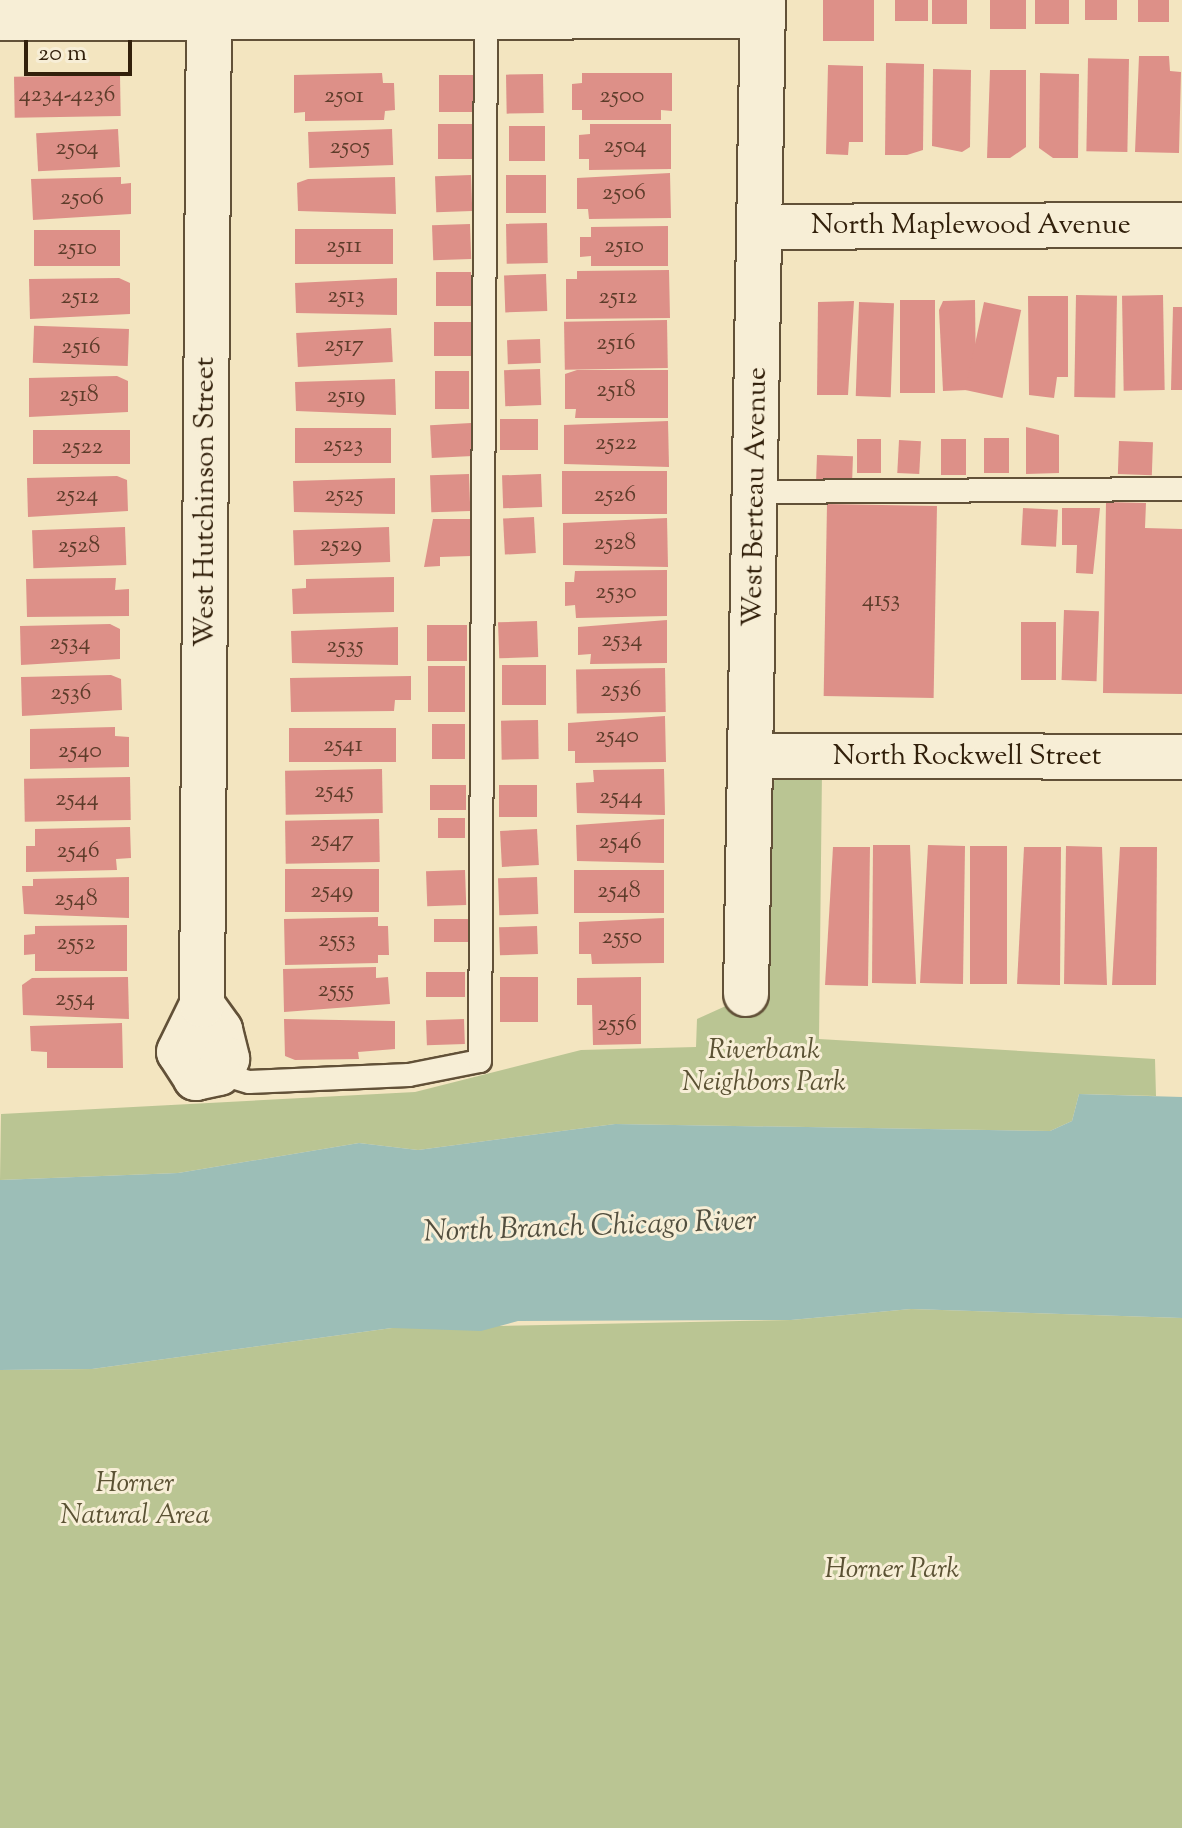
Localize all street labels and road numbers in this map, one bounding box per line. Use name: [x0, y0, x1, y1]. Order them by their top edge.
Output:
street label: North Maplewood Avenue: [811, 209, 1131, 243]
street label: West Hutchinson Street: [189, 357, 223, 647]
street label: West Berteau Avenue: [737, 367, 775, 627]
street label: North Rockwell Street: [833, 740, 1101, 774]

